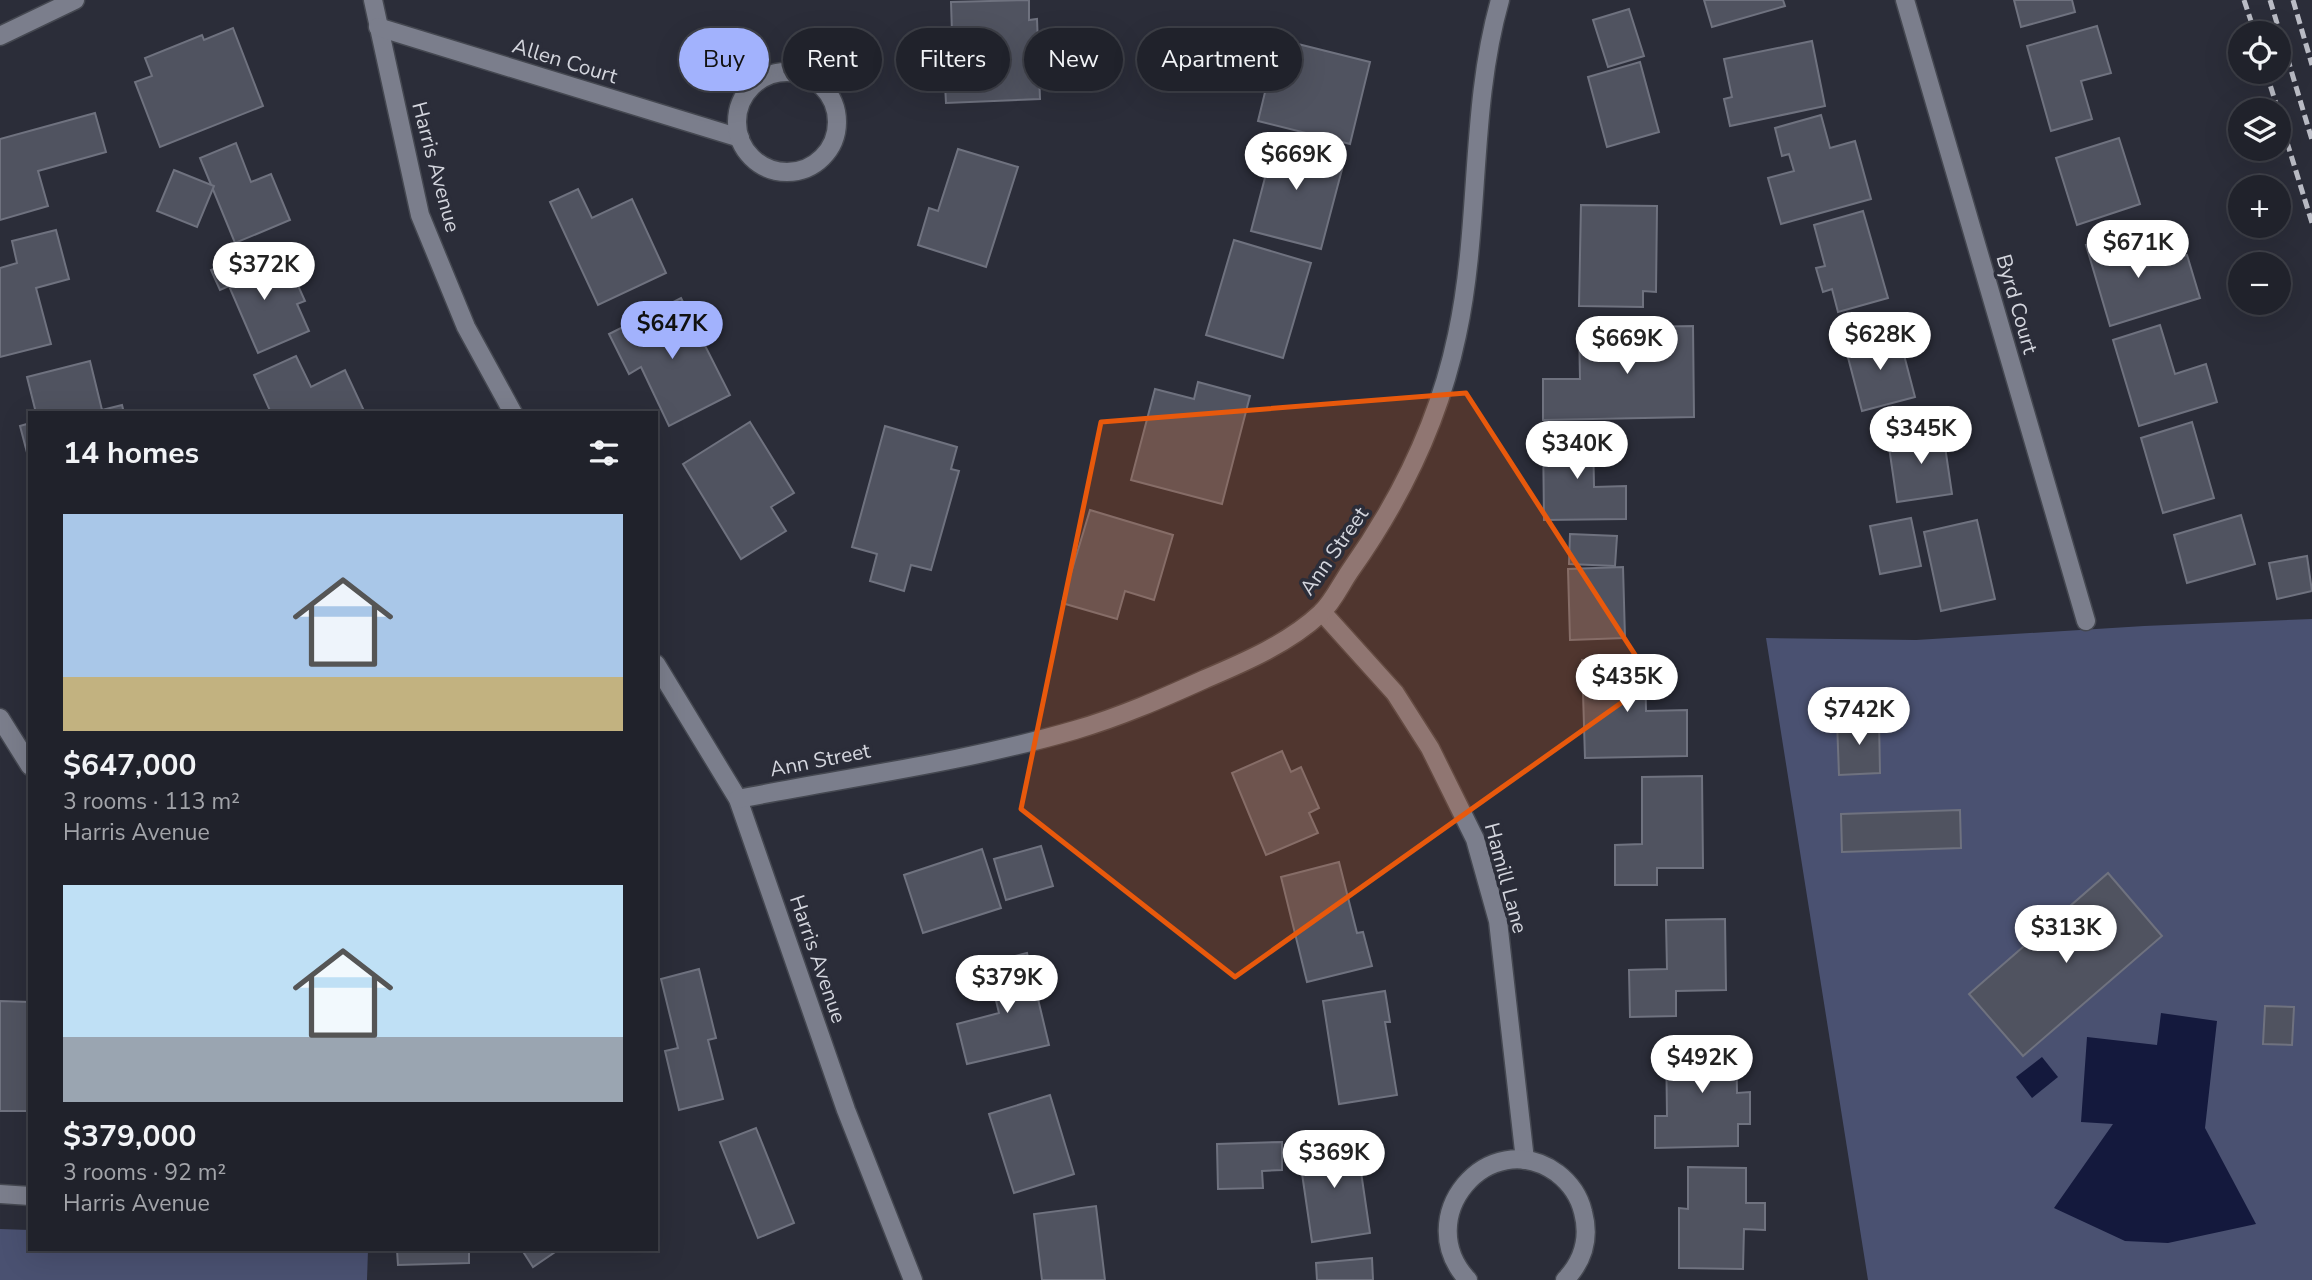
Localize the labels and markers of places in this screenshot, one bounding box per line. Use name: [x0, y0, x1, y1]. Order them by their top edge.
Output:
pin: $669K: [1247, 132, 1345, 192]
pin: $671K: [2089, 220, 2187, 280]
pin: $372K: [215, 243, 313, 302]
pin: $647K: [623, 302, 721, 361]
pin: $628K: [1831, 312, 1929, 372]
pin: $669K: [1578, 316, 1676, 376]
pin: $345K: [1872, 406, 1970, 466]
pin: $340K: [1528, 421, 1626, 481]
pin: $435K: [1578, 654, 1676, 714]
pin: $742K: [1810, 688, 1908, 747]
pin: $313K: [2017, 906, 2115, 965]
pin: $379K: [958, 956, 1056, 1015]
pin: $492K: [1653, 1036, 1751, 1095]
pin: $369K: [1285, 1130, 1383, 1190]

